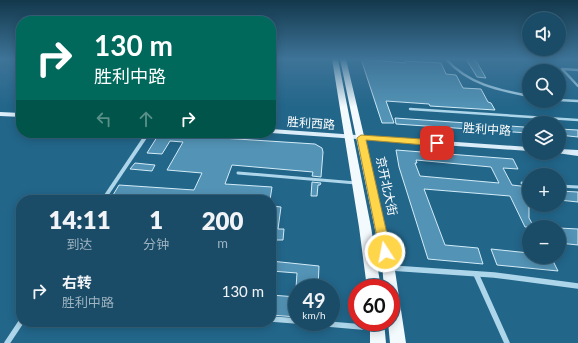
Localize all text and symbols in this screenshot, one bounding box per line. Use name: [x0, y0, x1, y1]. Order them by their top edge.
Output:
map controls: [522, 12, 566, 264]
button: sound: [522, 12, 566, 56]
text: 130 m: [94, 28, 173, 62]
icon: right: [28, 32, 80, 84]
button: search: [522, 64, 566, 108]
text: 胜利中路: [94, 65, 166, 87]
icon: left: [93, 108, 115, 130]
icon: ahead: [135, 108, 157, 130]
icon: right: [177, 108, 199, 130]
street label: 胜利西路: [287, 114, 335, 132]
button: layers: [522, 116, 566, 160]
street label: 胜利中路: [463, 120, 511, 138]
pin: [420, 126, 454, 160]
icon: arrive: [426, 132, 448, 154]
street label: 京开北大街: [373, 155, 401, 217]
button: +: [522, 168, 566, 212]
text: 14:11: [49, 205, 111, 234]
text: 1: [149, 205, 163, 234]
text: 200: [202, 206, 243, 235]
button: −: [522, 220, 566, 264]
position arrow: [364, 231, 406, 273]
text: m: [217, 235, 228, 251]
text: 到达: [67, 236, 93, 252]
text: 分钟: [143, 236, 169, 252]
text: 右转: [62, 273, 92, 291]
speed limit sign: 60: [348, 279, 400, 331]
icon: right: [28, 280, 50, 302]
text: 130 m: [222, 282, 264, 300]
text: 49: [302, 288, 326, 312]
text: 胜利中路: [62, 294, 114, 310]
text: km/h: [302, 309, 326, 321]

